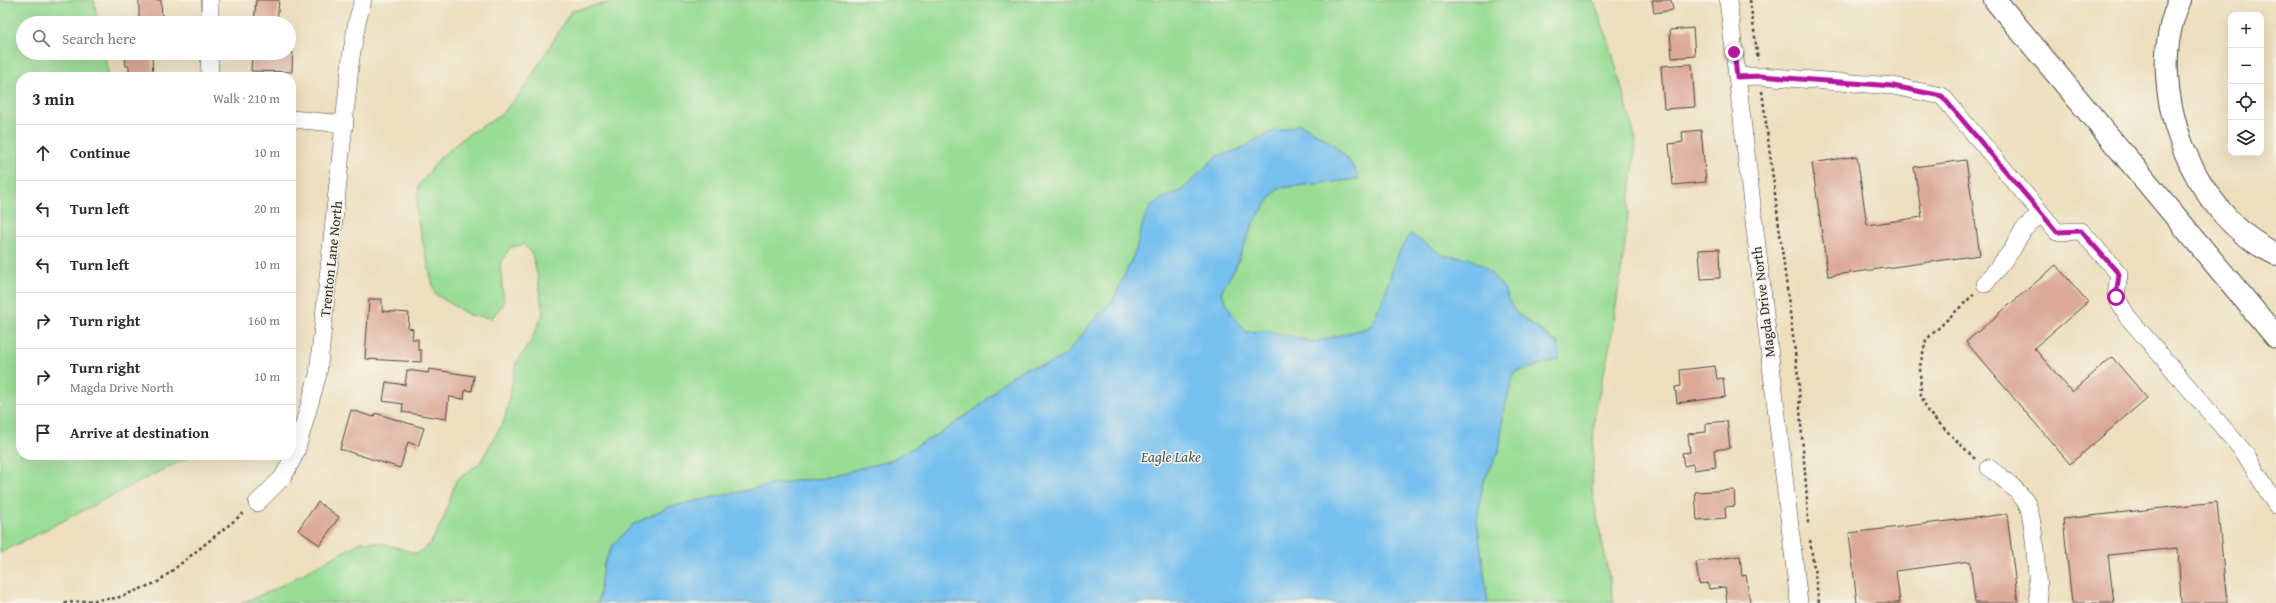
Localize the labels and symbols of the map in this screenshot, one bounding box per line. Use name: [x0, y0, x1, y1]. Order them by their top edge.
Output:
route end: [1725, 43, 1743, 61]
street label: Trenton Lane North: [315, 200, 347, 318]
street label: Magda Drive North: [1746, 245, 1780, 359]
route start: [2107, 288, 2125, 306]
water label: Eagle Lake: [1140, 446, 1201, 467]

